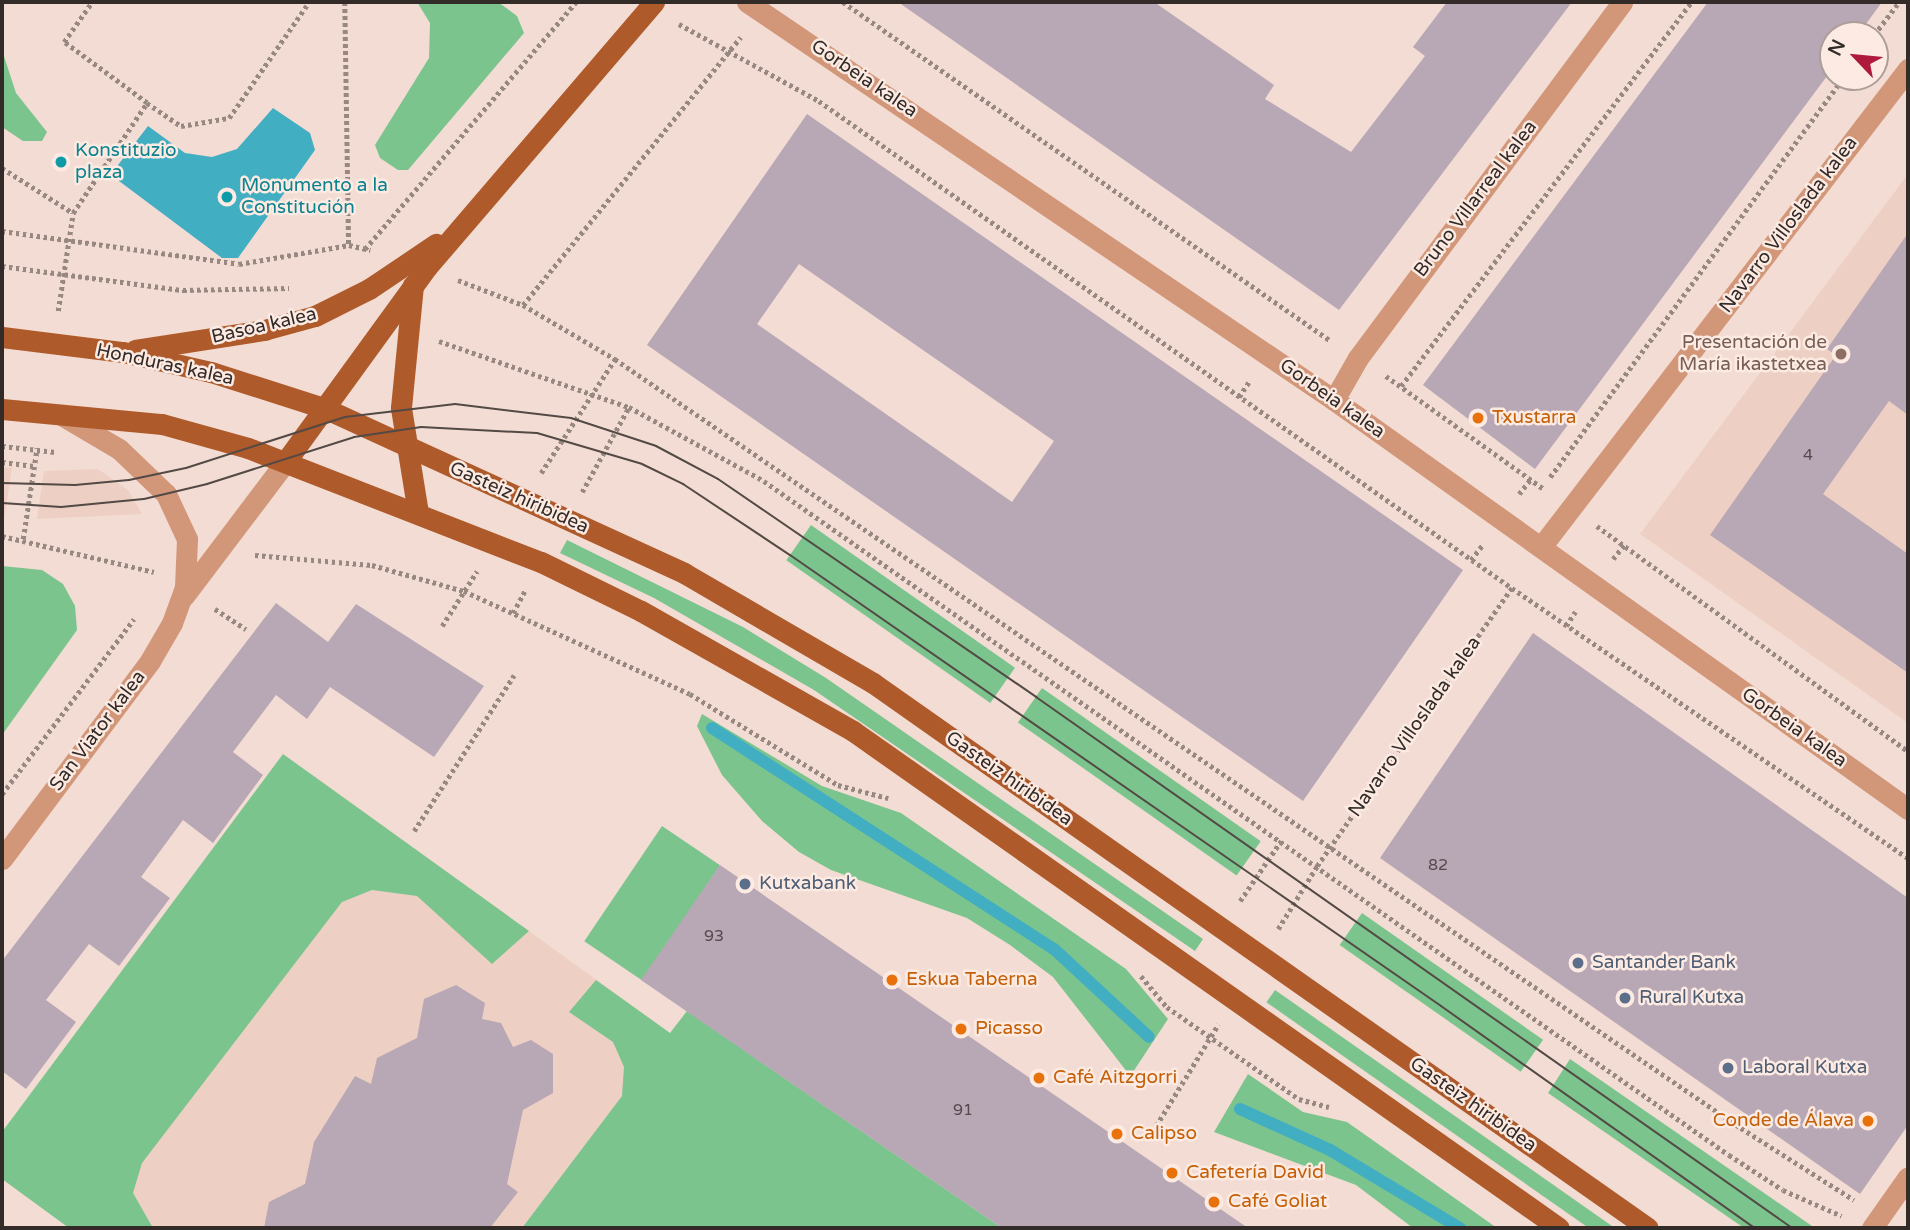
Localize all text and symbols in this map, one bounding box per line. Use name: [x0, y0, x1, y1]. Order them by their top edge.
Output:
north arrow: [1819, 21, 1889, 91]
street label: Gorbeia kalea: [807, 35, 921, 123]
text: N: [1824, 36, 1850, 59]
street label: Bruno Villarreal kalea: [1410, 116, 1542, 282]
street label: Navarro Villoslada kalea: [1715, 132, 1863, 318]
place label: Konstituzio plaza: [75, 140, 176, 184]
marker: Konstituzio plaza: [53, 154, 69, 170]
place label: Monumento a la Constitución: [241, 175, 388, 219]
marker: Monumento a la Constitución: [219, 189, 235, 205]
street label: Basoa kalea: [209, 303, 319, 349]
place label: Presentación de María ikastetxea: [1679, 332, 1827, 376]
street label: Honduras kalea: [94, 339, 236, 391]
marker: Presentación de María ikastetxea: [1833, 346, 1849, 362]
street label: Gorbeia kalea: [1275, 354, 1389, 444]
place label: Txustarra: [1492, 407, 1576, 429]
marker: Txustarra: [1470, 410, 1486, 426]
house number: 4: [1803, 445, 1813, 465]
street label: Gasteiz hiribidea: [446, 457, 592, 539]
street label: Navarro Villoslada kalea: [1344, 632, 1486, 822]
street label: San Viator kalea: [45, 666, 151, 796]
street label: Gorbeia kalea: [1737, 683, 1851, 773]
street label: Gasteiz hiribidea: [941, 727, 1077, 831]
house number: 82: [1428, 855, 1448, 875]
place label: Kutxabank: [759, 873, 856, 895]
marker: Kutxabank: [737, 876, 753, 892]
house number: 93: [704, 926, 724, 946]
place label: Santander Bank: [1592, 952, 1736, 974]
marker: Santander Bank: [1570, 955, 1586, 971]
place label: Eskua Taberna: [906, 969, 1038, 991]
marker: Eskua Taberna: [884, 972, 900, 988]
place label: Rural Kutxa: [1639, 987, 1744, 1009]
marker: Rural Kutxa: [1617, 990, 1633, 1006]
place label: Picasso: [975, 1018, 1043, 1040]
marker: Picasso: [953, 1021, 969, 1037]
street label: Gasteiz hiribidea: [1405, 1053, 1541, 1157]
place label: Laboral Kutxa: [1742, 1057, 1867, 1079]
marker: Laboral Kutxa: [1720, 1060, 1736, 1076]
place label: Café Aitzgorri: [1053, 1067, 1177, 1089]
marker: Café Aitzgorri: [1031, 1070, 1047, 1086]
house number: 91: [953, 1100, 973, 1120]
place label: Conde de Álava: [1713, 1110, 1854, 1132]
marker: Conde de Álava: [1860, 1113, 1876, 1129]
place label: Calipso: [1131, 1123, 1197, 1145]
marker: Calipso: [1109, 1126, 1125, 1142]
place label: Cafetería David: [1186, 1162, 1324, 1184]
marker: Cafetería David: [1164, 1165, 1180, 1181]
place label: Café Goliat: [1228, 1191, 1327, 1213]
marker: Café Goliat: [1206, 1194, 1222, 1210]

